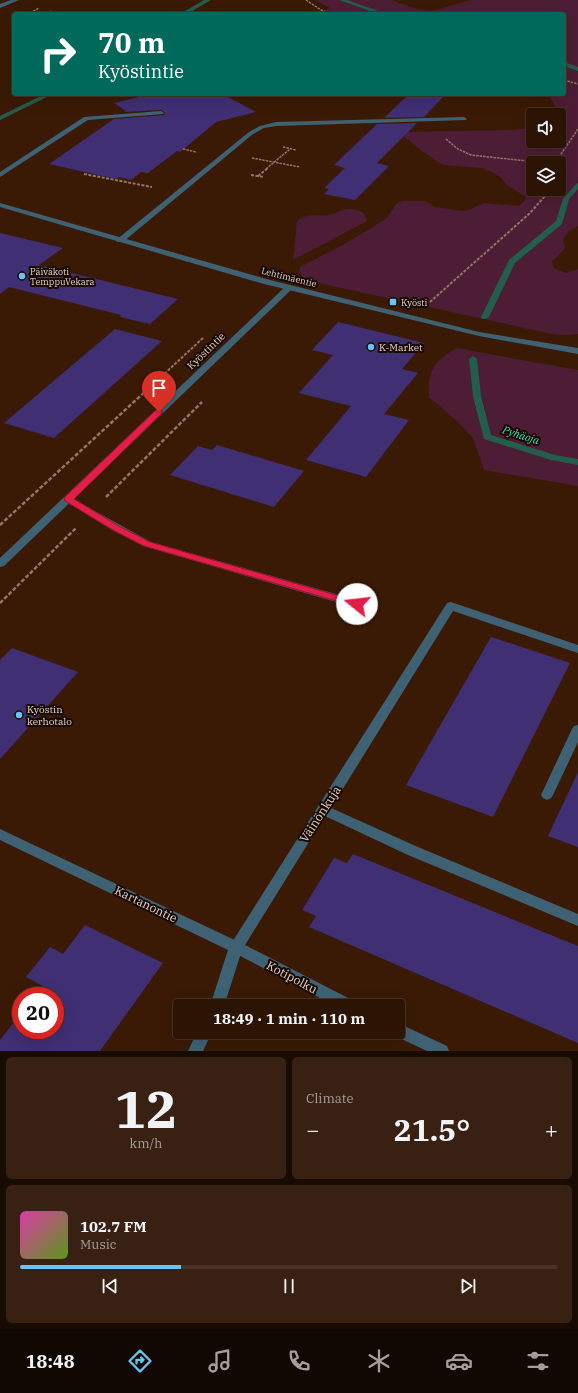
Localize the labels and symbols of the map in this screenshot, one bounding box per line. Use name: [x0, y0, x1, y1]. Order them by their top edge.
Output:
street label: Lehtimäentie: [260, 265, 318, 289]
place label: Päiväkoti TemppuVekara: [30, 266, 95, 287]
marker: Päiväkoti TemppuVekara: [17, 271, 27, 281]
marker: Kyösti: [388, 297, 398, 307]
place label: Kyösti: [401, 297, 427, 308]
street label: Kyöstintie: [184, 330, 228, 372]
place label: K-Market: [379, 341, 423, 354]
marker: K-Market: [366, 342, 376, 352]
pin: [142, 371, 176, 412]
water label: Pyhäoja: [500, 422, 541, 448]
position arrow: [336, 583, 378, 625]
place label: Kyöstin kerhotalo: [27, 703, 72, 728]
marker: Kyöstin kerhotalo: [14, 710, 24, 720]
street label: Väinönkuja: [296, 783, 344, 845]
street label: Kartanontie: [112, 882, 180, 926]
street label: Kotipolku: [264, 957, 320, 997]
speed limit sign: 20: [12, 987, 64, 1039]

